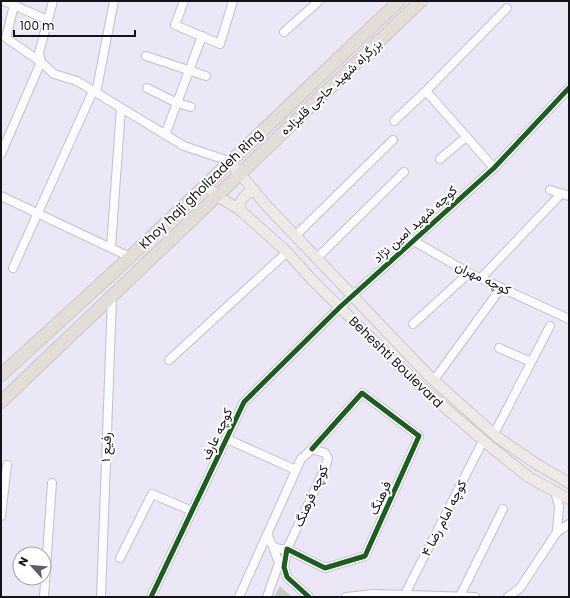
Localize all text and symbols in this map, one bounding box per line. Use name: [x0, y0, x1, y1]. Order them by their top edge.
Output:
scale bar: [14, 12, 135, 38]
text: 100 m: [20, 17, 54, 34]
street label: بزرگراه شهید حاجی قلیزاده: [276, 34, 386, 139]
street label: Khoy haji gholizadeh Ring: [135, 125, 267, 253]
street label: کوچه شهید امین نژاد: [369, 181, 462, 267]
street label: کوچه مهران: [452, 256, 514, 300]
street label: Beheshti Boulevard: [345, 312, 447, 412]
street label: کوچه عارف: [197, 405, 237, 463]
street label: رفیع ۱: [96, 432, 116, 462]
street label: کوچه فرهنگ: [289, 462, 333, 530]
street label: کوچه امام رضا ۴: [417, 476, 472, 560]
street label: فرهنگ: [364, 478, 396, 518]
north arrow: [12, 546, 52, 586]
text: N: [14, 554, 32, 569]

